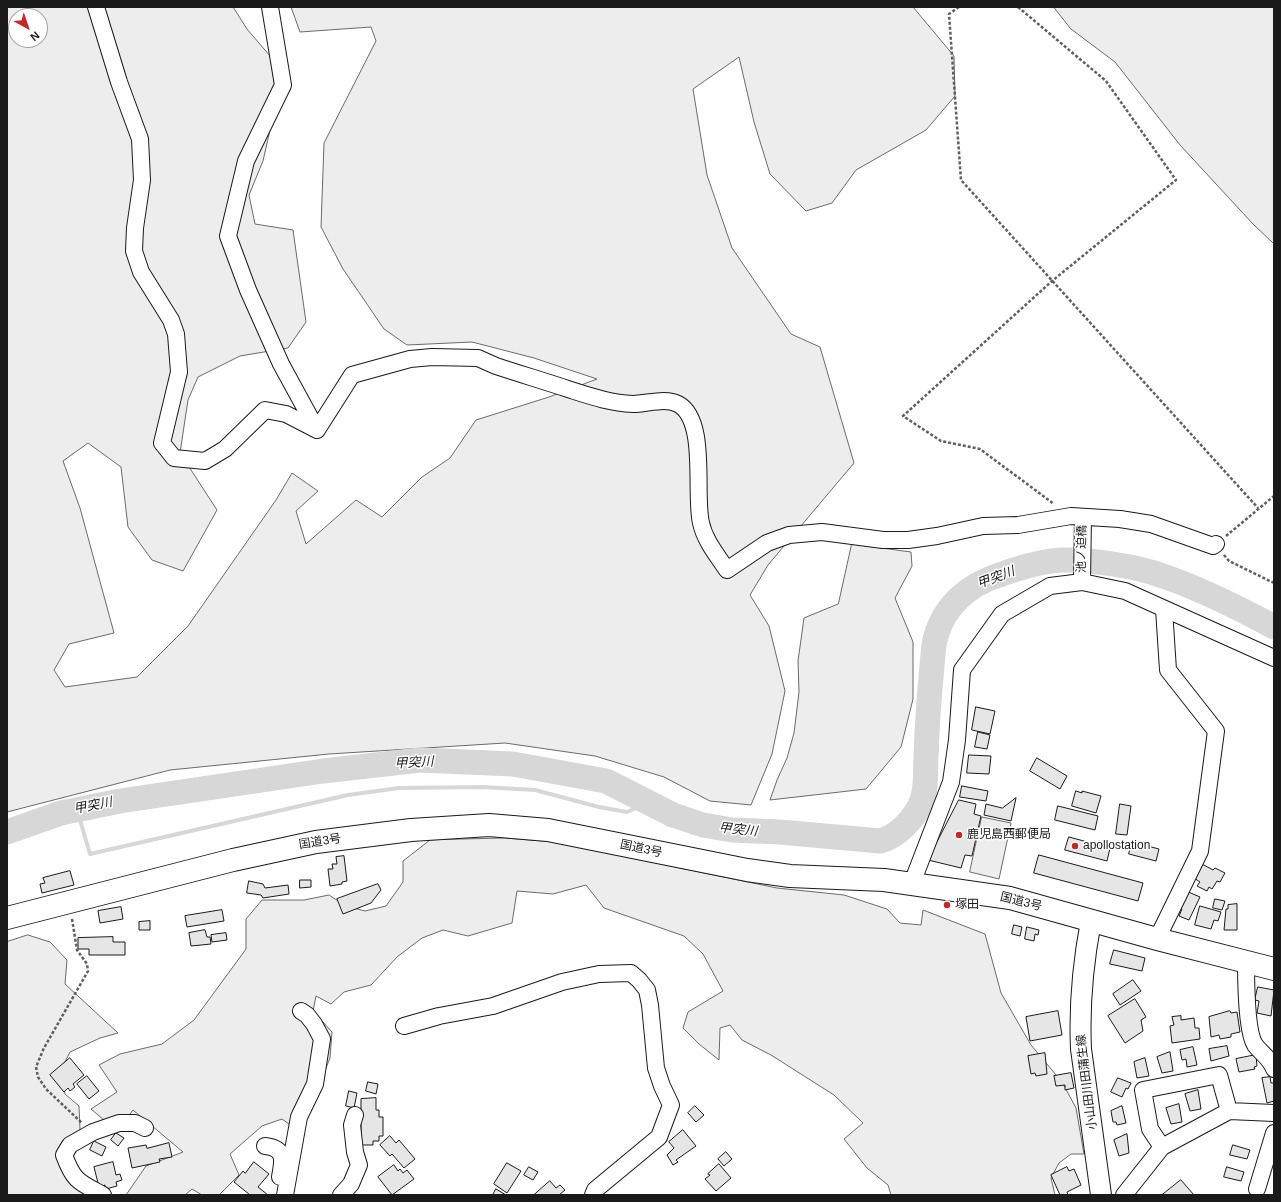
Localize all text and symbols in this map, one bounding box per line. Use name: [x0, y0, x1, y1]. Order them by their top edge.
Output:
north arrow: [8, 8, 48, 48]
text: N: [28, 29, 42, 44]
street label: 池ノ迫橋: [1074, 525, 1090, 573]
water label: 甲突川: [975, 564, 1017, 592]
water label: 甲突川: [394, 754, 434, 772]
water label: 甲突川: [72, 795, 114, 817]
water label: 甲突川: [718, 820, 758, 840]
place label: 鹿児島西郵便局: [967, 828, 1051, 842]
marker: 鹿児島西郵便局: [954, 830, 964, 840]
street label: 国道3号: [298, 832, 342, 852]
street label: 国道3号: [619, 838, 663, 860]
place label: apollostation: [1083, 839, 1150, 853]
marker: apollostation: [1070, 841, 1080, 851]
street label: 国道3号: [999, 890, 1043, 914]
place label: 塚田: [955, 898, 979, 912]
marker: 塚田: [942, 900, 952, 910]
street label: 小山田川田蒲生線: [1074, 1033, 1100, 1131]

